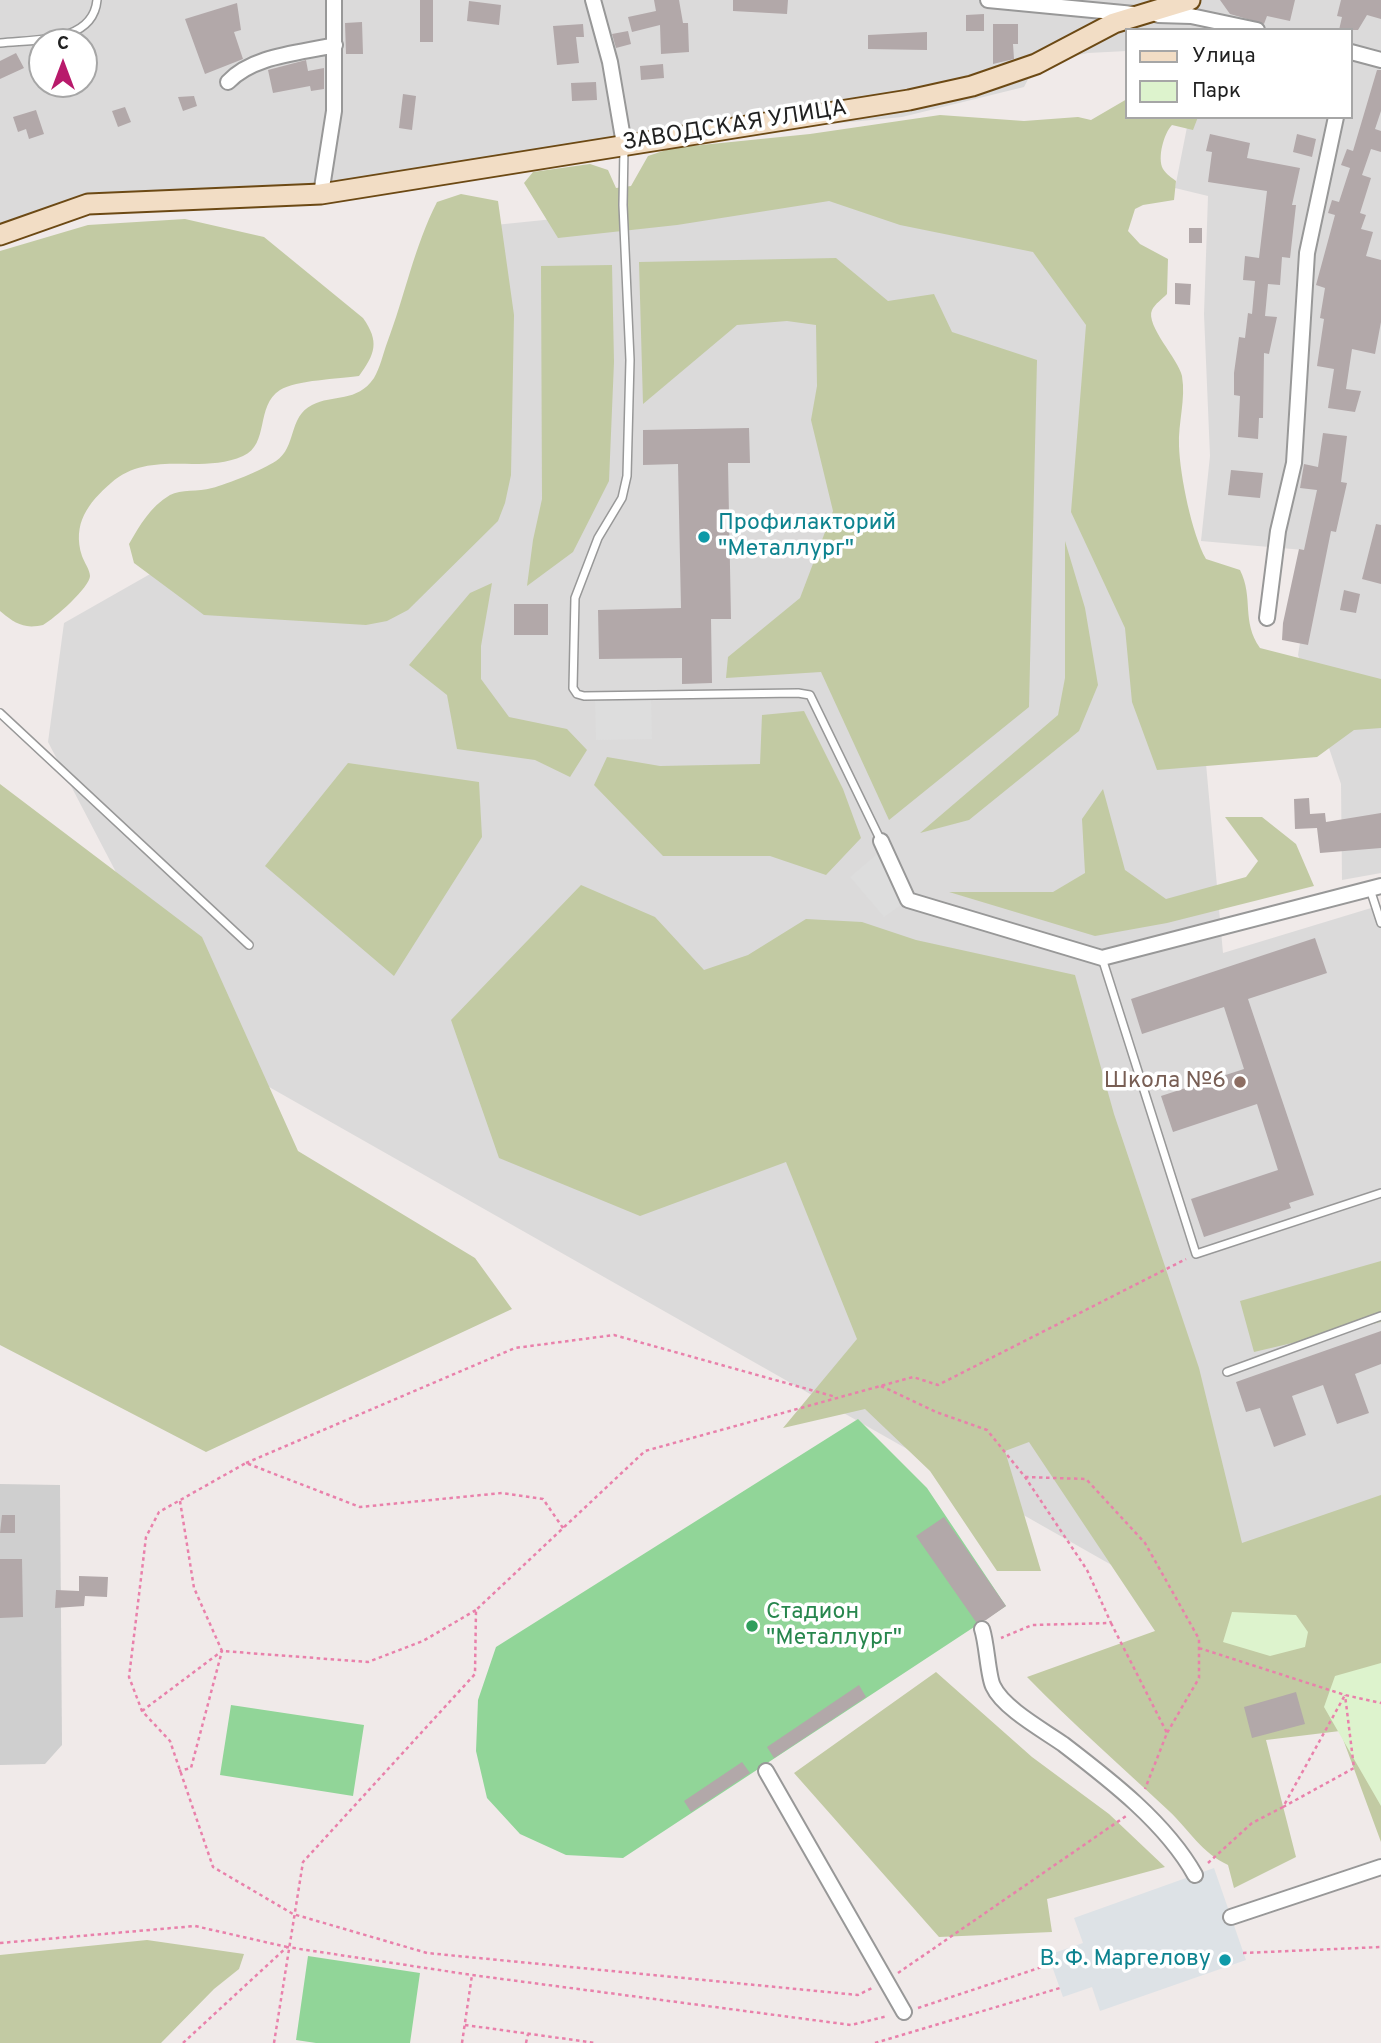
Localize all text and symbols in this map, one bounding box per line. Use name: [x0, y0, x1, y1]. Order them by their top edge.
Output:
north arrow: [28, 28, 98, 98]
legend: [1126, 28, 1353, 119]
text: С: [57, 32, 69, 56]
text: Улица: [1192, 43, 1256, 70]
text: Парк: [1192, 78, 1241, 105]
street label: ЗАВОДСКАЯ УЛИЦА: [621, 96, 849, 158]
place label: Профилакторий "Металлург": [718, 510, 896, 564]
marker: Профилакторий "Металлург": [696, 529, 712, 545]
place label: Школа №6: [1104, 1068, 1226, 1096]
marker: Школа №6: [1232, 1074, 1248, 1090]
place label: Стадион "Металлург": [766, 1599, 902, 1653]
marker: Стадион "Металлург": [744, 1618, 760, 1634]
place label: В. Ф. Маргелову: [1039, 1946, 1211, 1974]
marker: В. Ф. Маргелову: [1217, 1952, 1233, 1968]

